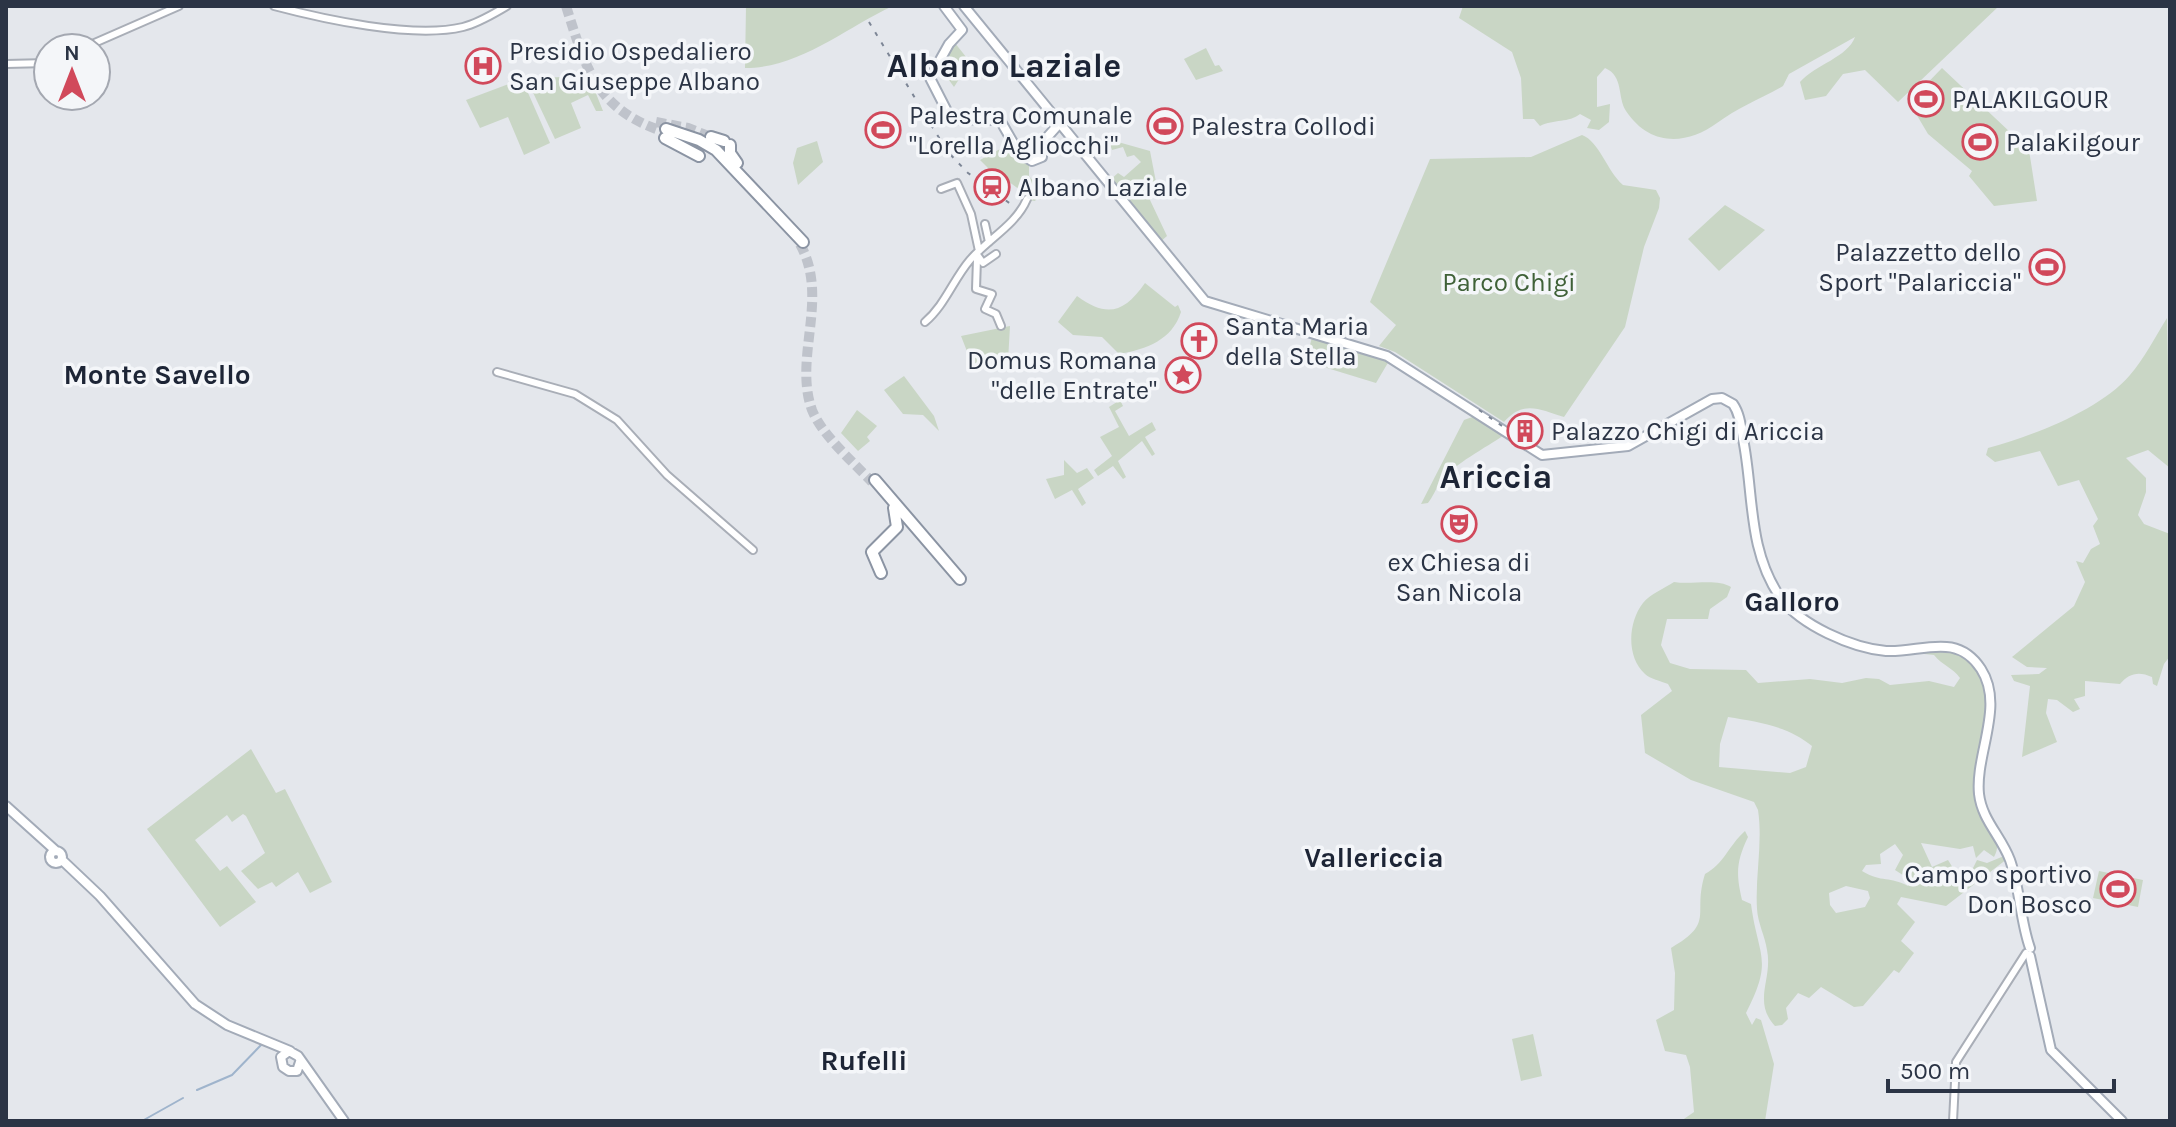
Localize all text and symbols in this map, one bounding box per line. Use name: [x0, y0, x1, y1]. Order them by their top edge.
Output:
north arrow: [32, 32, 112, 112]
place label: Presidio Ospedaliero San Giuseppe Albano: [509, 36, 760, 97]
text: N: [64, 40, 80, 66]
district label: Albano Laziale: [887, 46, 1121, 86]
hospital icon: Presidio Ospedaliero San Giuseppe Albano: [464, 47, 502, 85]
sports icon: PALAKILGOUR: [1907, 80, 1945, 118]
place label: PALAKILGOUR: [1952, 84, 2109, 115]
place label: Palestra Comunale "Lorella Agliocchi": [909, 100, 1133, 161]
sports icon: Palestra Collodi: [1146, 107, 1184, 145]
sports icon: Palestra Comunale "Lorella Agliocchi": [864, 111, 902, 149]
place label: Palestra Collodi: [1191, 111, 1376, 142]
sports icon: Palakilgour: [1961, 123, 1999, 161]
place label: Palakilgour: [2006, 127, 2141, 158]
station icon: Albano Laziale: [973, 168, 1011, 206]
place label: Albano Laziale: [1018, 172, 1188, 203]
place label: Palazzetto dello Sport "Palariccia": [1818, 237, 2021, 298]
sports icon: Palazzetto dello Sport "Palariccia": [2028, 248, 2066, 286]
park label: Parco Chigi: [1442, 267, 1576, 298]
place label: Santa Maria della Stella: [1225, 311, 1369, 372]
church icon: Santa Maria della Stella: [1180, 322, 1218, 360]
place label: Domus Romana "delle Entrate": [967, 345, 1157, 406]
place icon: Domus Romana "delle Entrate": [1164, 356, 1202, 394]
district label: Monte Savello: [63, 358, 251, 391]
building icon: Palazzo Chigi di Ariccia: [1506, 412, 1544, 450]
place label: Palazzo Chigi di Ariccia: [1551, 416, 1825, 447]
district label: Ariccia: [1440, 457, 1552, 497]
theatre icon: ex Chiesa di San Nicola: [1440, 505, 1478, 543]
place label: ex Chiesa di San Nicola: [1388, 547, 1530, 608]
district label: Galloro: [1744, 585, 1840, 618]
district label: Vallericcia: [1304, 841, 1444, 874]
place label: Campo sportivo Don Bosco: [1905, 859, 2092, 920]
sports icon: Campo sportivo Don Bosco: [2099, 870, 2137, 908]
scale bar: [1888, 1043, 2114, 1093]
district label: Rufelli: [821, 1044, 907, 1077]
text: 500 m: [1900, 1057, 1970, 1085]

